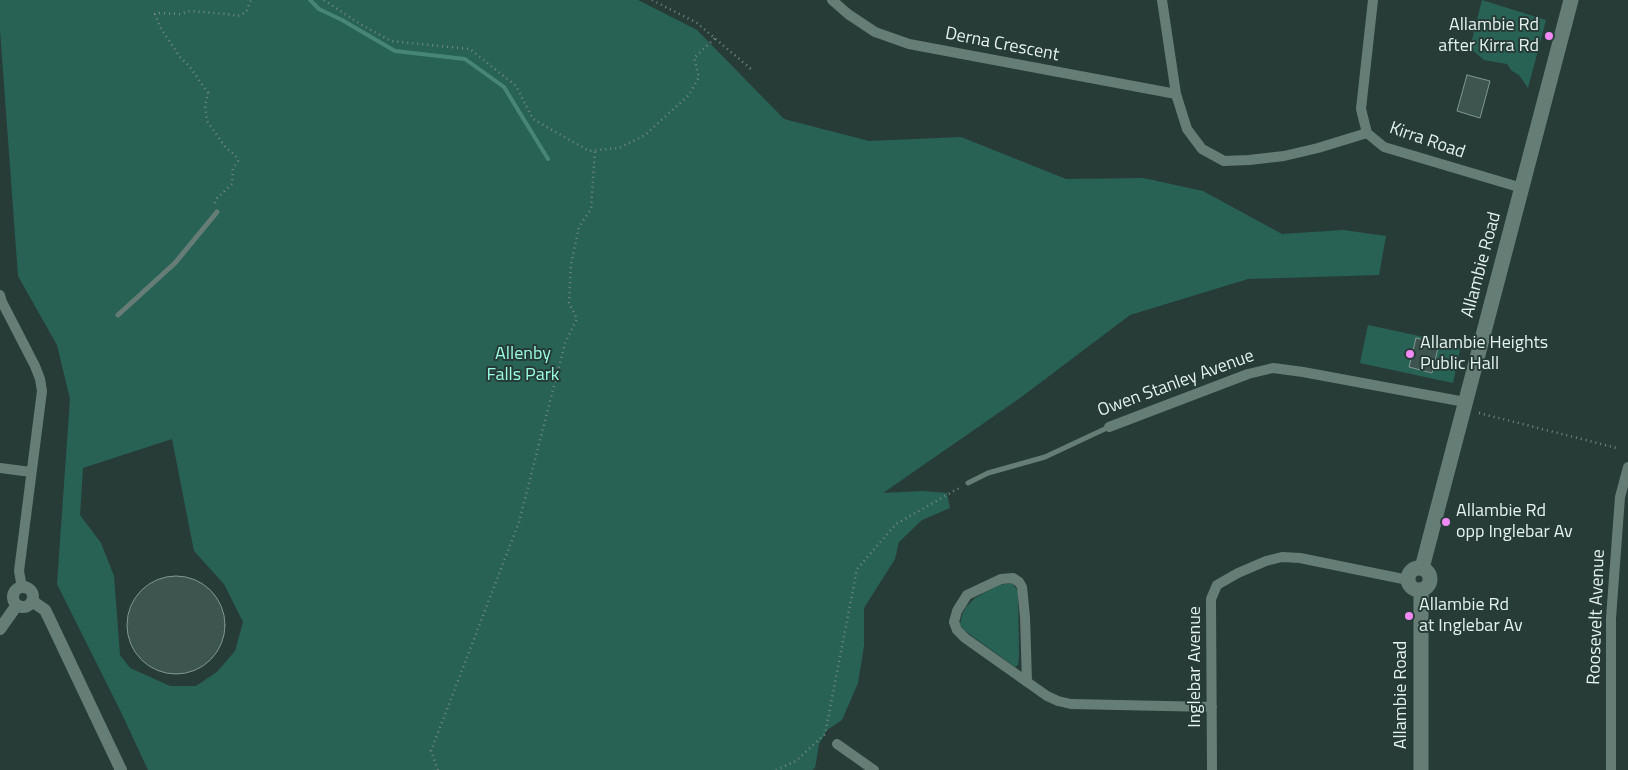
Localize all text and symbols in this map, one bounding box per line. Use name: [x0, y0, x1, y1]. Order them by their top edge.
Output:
place label: Allambie Rd after Kirra Rd: [1438, 15, 1539, 58]
street label: Derna Crescent: [943, 23, 1061, 67]
marker: Allambie Rd after Kirra Rd: [1543, 30, 1555, 42]
street label: Kirra Road: [1386, 118, 1468, 164]
street label: Allambie Road: [1458, 210, 1506, 320]
place label: Allambie Heights Public Hall: [1420, 333, 1548, 376]
park label: Allenby Falls Park: [487, 344, 559, 386]
street label: Owen Stanley Avenue: [1095, 346, 1257, 422]
marker: Allambie Heights Public Hall: [1404, 348, 1416, 360]
place label: Allambie Rd opp Inglebar Av: [1456, 501, 1573, 544]
marker: Allambie Rd opp Inglebar Av: [1440, 516, 1452, 528]
street label: Roosevelt Avenue: [1584, 549, 1610, 685]
place label: Allambie Rd at Inglebar Av: [1419, 595, 1523, 638]
street label: Inglebar Avenue: [1185, 606, 1207, 728]
marker: Allambie Rd at Inglebar Av: [1403, 610, 1415, 622]
street label: Allambie Road: [1391, 641, 1413, 749]

